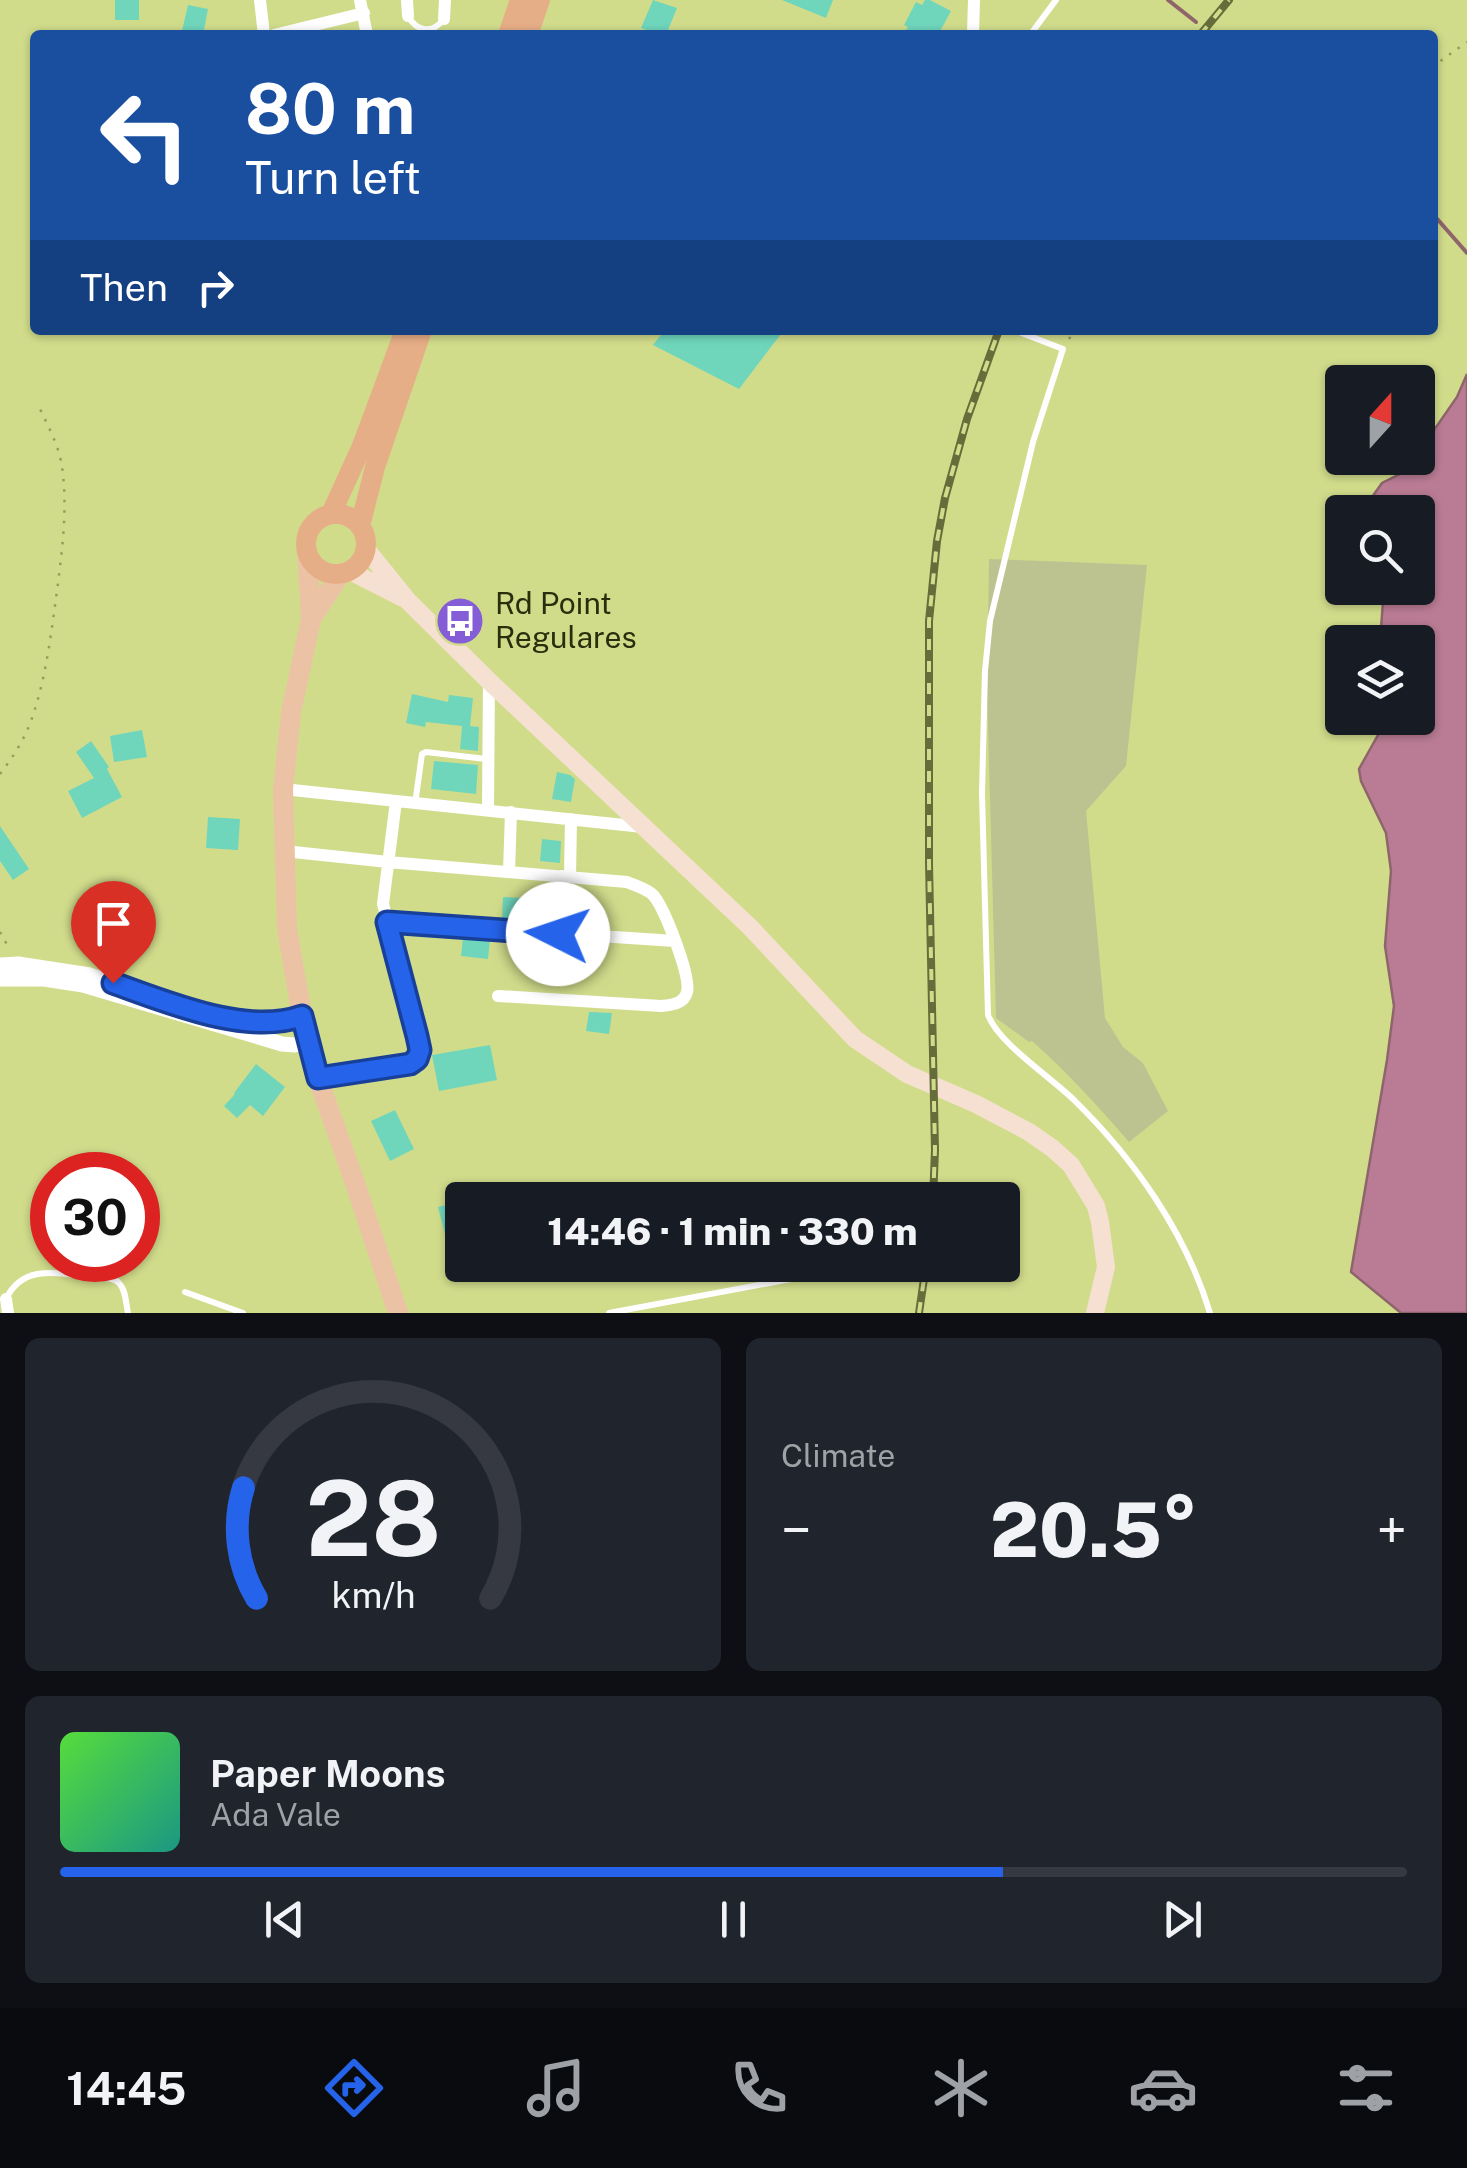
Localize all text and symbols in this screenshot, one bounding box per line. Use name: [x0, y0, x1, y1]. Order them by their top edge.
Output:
text: 80 m: [245, 67, 415, 150]
icon: left: [80, 70, 210, 200]
text: Turn left: [245, 151, 421, 204]
icon: right: [188, 260, 243, 315]
text: Then: [80, 265, 168, 310]
north arrow: [1325, 365, 1435, 475]
map controls: [1325, 365, 1435, 735]
button: search: [1325, 495, 1435, 605]
place label: Rd Point Regulares: [495, 585, 637, 655]
bus stop icon: Rd Point Regulares: [434, 595, 486, 647]
button: layers: [1325, 625, 1435, 735]
pin: [71, 881, 156, 984]
position arrow: [506, 882, 610, 986]
icon: arrive: [86, 896, 141, 951]
speed limit sign: 30: [30, 1152, 160, 1282]
text: 14:46 · 1 min · 330 m: [547, 1209, 918, 1254]
text: Climate: [781, 1437, 895, 1474]
text: 28: [305, 1457, 441, 1579]
text: 20.5°: [990, 1486, 1198, 1574]
text: −: [781, 1498, 812, 1562]
text: +: [1377, 1498, 1407, 1562]
text: km/h: [331, 1574, 415, 1616]
text: Paper Moons: [210, 1751, 445, 1796]
text: Ada Vale: [210, 1796, 341, 1833]
icon: previous: [257, 1892, 312, 1947]
icon: pause: [706, 1892, 761, 1947]
icon: next: [1155, 1892, 1210, 1947]
icon: directions: [319, 2053, 389, 2123]
icon: music: [521, 2053, 591, 2123]
icon: phone: [724, 2053, 794, 2123]
icon: climate: [926, 2053, 996, 2123]
icon: car: [1128, 2053, 1198, 2123]
icon: filters: [1331, 2053, 1401, 2123]
text: 14:45: [66, 2062, 186, 2115]

